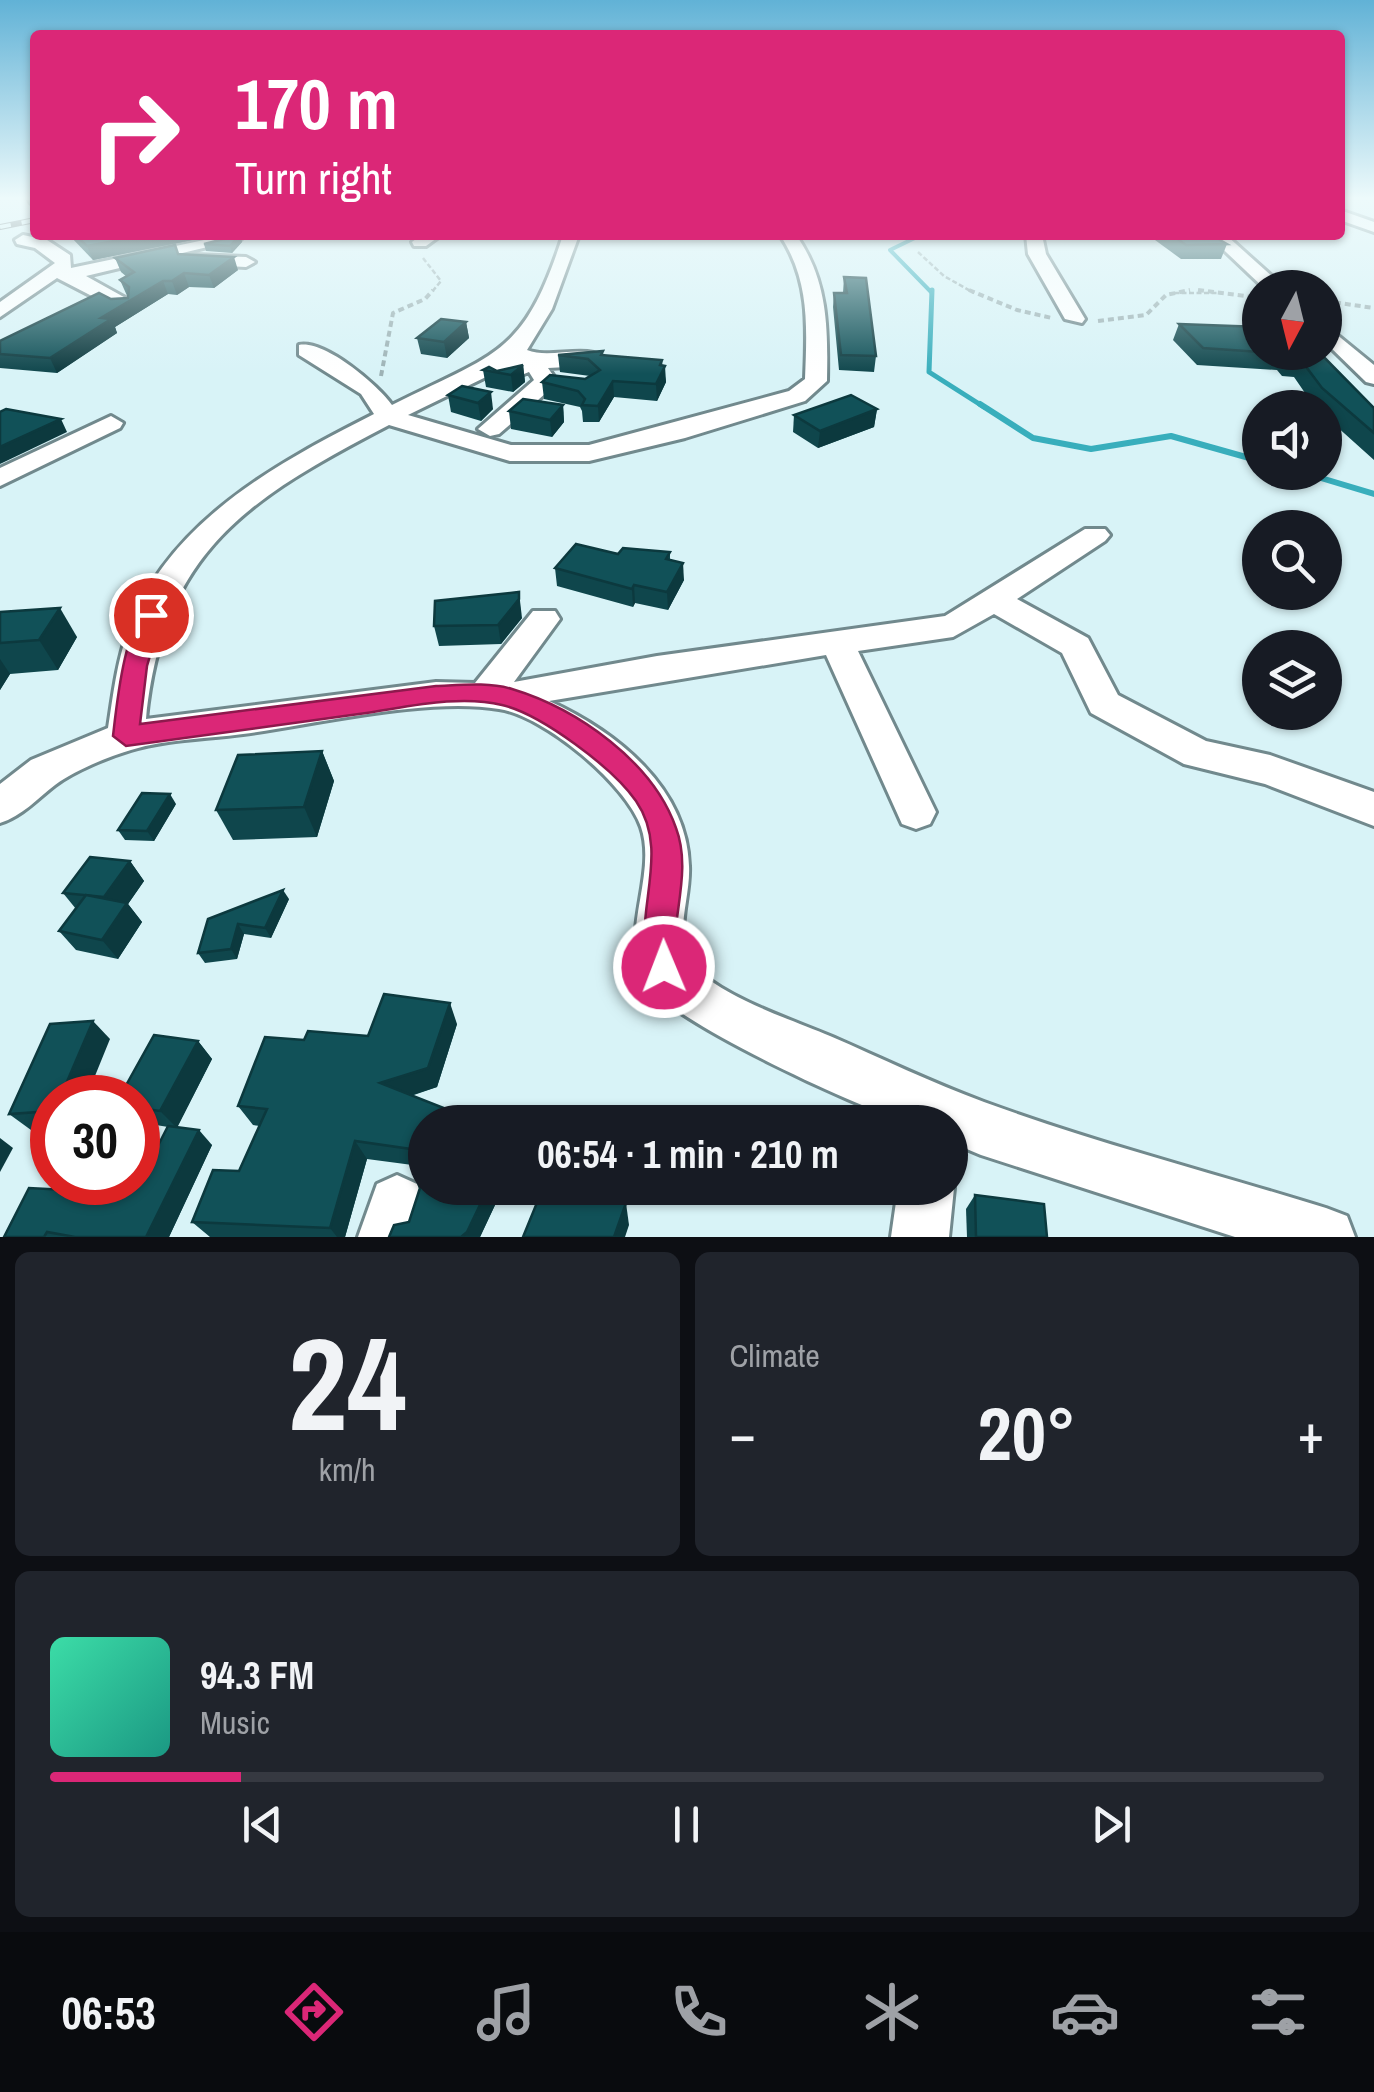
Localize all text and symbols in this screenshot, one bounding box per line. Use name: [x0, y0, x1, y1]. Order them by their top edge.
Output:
text: 170 m: [235, 57, 398, 151]
icon: right: [70, 70, 200, 200]
text: Turn right: [235, 147, 392, 208]
north arrow: [1242, 270, 1342, 370]
map controls: [1242, 270, 1342, 730]
button: sound: [1242, 390, 1342, 490]
button: search: [1242, 510, 1342, 610]
pin: [109, 573, 194, 658]
icon: arrive: [124, 588, 179, 643]
button: layers: [1242, 630, 1342, 730]
position arrow: [612, 915, 716, 1019]
speed limit sign: 30: [30, 1075, 160, 1205]
text: 06:54 · 1 min · 210 m: [537, 1129, 839, 1180]
text: 24: [288, 1295, 407, 1471]
text: Climate: [730, 1334, 820, 1377]
text: 20°: [978, 1382, 1076, 1483]
text: −: [730, 1396, 756, 1470]
text: +: [1298, 1396, 1324, 1470]
text: km/h: [319, 1448, 376, 1491]
text: 94.3 FM: [200, 1650, 314, 1701]
text: Music: [200, 1701, 270, 1744]
icon: previous: [235, 1797, 290, 1852]
icon: pause: [659, 1797, 714, 1852]
icon: next: [1084, 1797, 1139, 1852]
icon: directions: [279, 1977, 349, 2047]
icon: music: [471, 1977, 541, 2047]
icon: phone: [664, 1977, 734, 2047]
icon: climate: [857, 1977, 927, 2047]
icon: car: [1050, 1977, 1120, 2047]
icon: filters: [1243, 1977, 1313, 2047]
text: 06:53: [61, 1982, 156, 2043]

